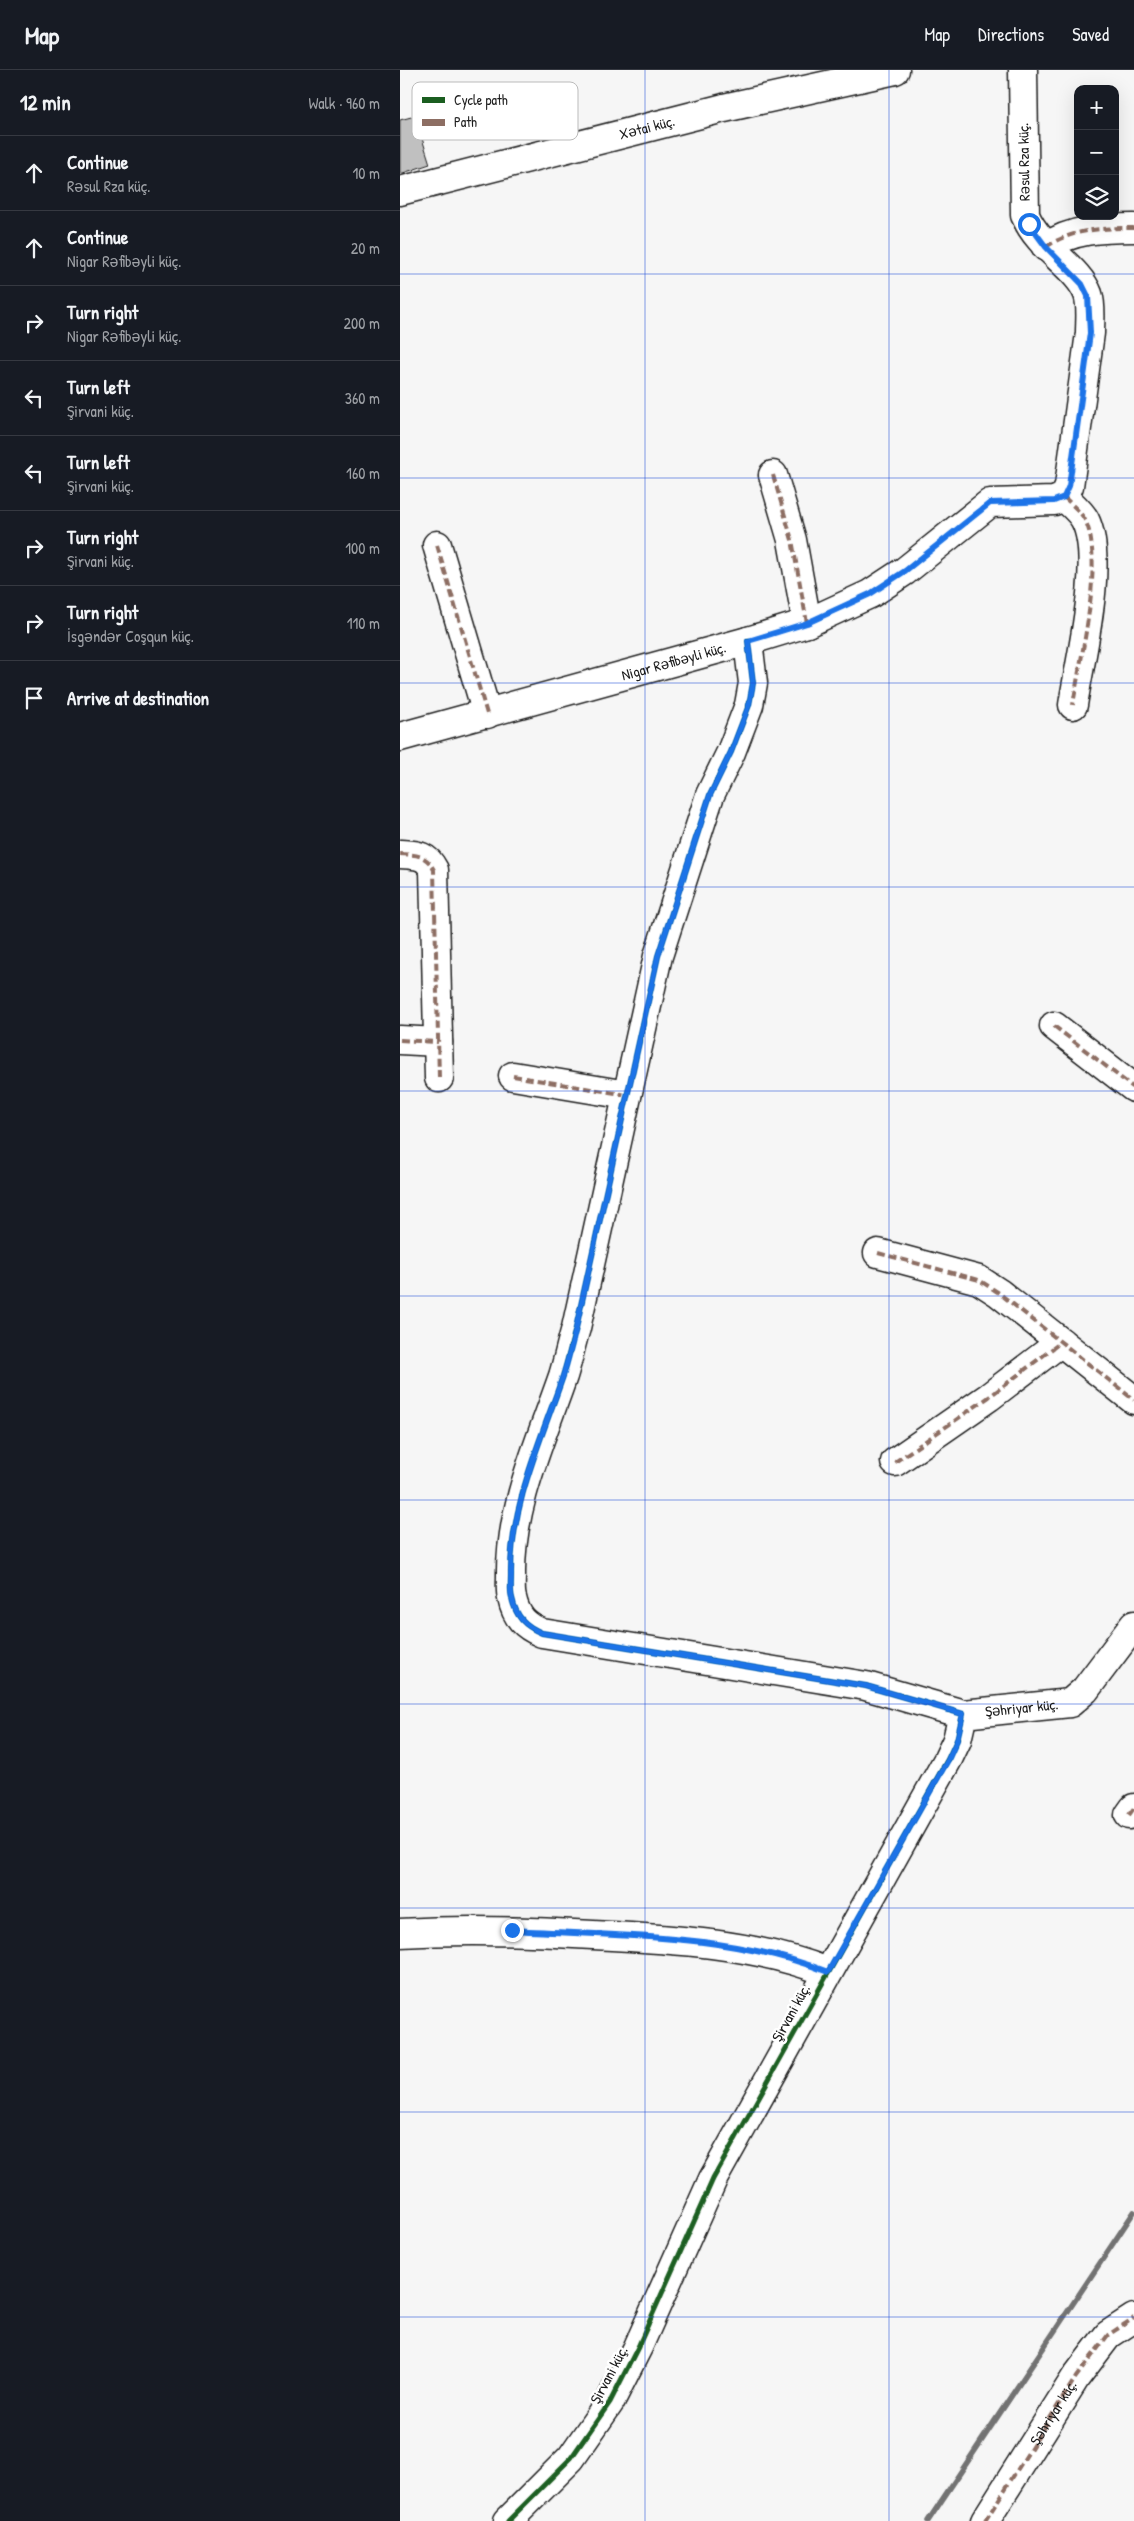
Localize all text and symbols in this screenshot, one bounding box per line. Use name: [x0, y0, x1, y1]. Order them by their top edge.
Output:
text: Map: [25, 19, 59, 51]
text: Map: [925, 22, 950, 47]
text: Directions: [978, 22, 1044, 47]
text: Saved: [1072, 22, 1109, 47]
legend: [412, 82, 578, 140]
map controls: [1074, 85, 1119, 220]
button: +: [1074, 85, 1119, 130]
text: 12 min: [20, 88, 71, 117]
text: Cycle path: [454, 90, 508, 110]
text: Walk · 960 m: [308, 92, 380, 114]
street label: Xətai küç.: [617, 110, 677, 144]
text: Path: [454, 112, 477, 131]
street label: Rəsul Rza küç.: [1012, 123, 1035, 201]
button: −: [1074, 130, 1119, 175]
text: Continue: [67, 149, 128, 175]
icon: ahead: [20, 159, 48, 187]
text: 10 m: [352, 162, 380, 184]
text: Rəsul Rza küç.: [67, 175, 150, 197]
button: layers: [1074, 175, 1119, 220]
route start: [1018, 213, 1041, 236]
text: Continue: [67, 224, 128, 250]
icon: ahead: [20, 234, 48, 262]
text: 20 m: [351, 237, 380, 259]
text: Nigar Rəfibəyli küç.: [67, 250, 181, 272]
text: Turn right: [67, 299, 138, 325]
icon: right: [20, 309, 48, 337]
text: 200 m: [344, 312, 380, 334]
text: Nigar Rəfibəyli küç.: [67, 325, 181, 347]
text: Turn left: [67, 374, 130, 400]
icon: left: [20, 384, 48, 412]
text: 360 m: [345, 387, 380, 409]
text: Şirvani küç.: [67, 400, 134, 422]
text: Turn left: [67, 449, 130, 475]
icon: left: [20, 459, 48, 487]
text: 160 m: [346, 462, 380, 484]
text: Şirvani küç.: [67, 475, 134, 497]
text: Turn right: [67, 524, 138, 550]
icon: right: [20, 534, 48, 562]
text: 100 m: [345, 537, 380, 559]
text: Şirvani küç.: [67, 550, 134, 572]
text: Turn right: [67, 599, 138, 625]
icon: right: [20, 609, 48, 637]
text: 110 m: [347, 612, 380, 634]
text: İsgəndər Coşqun küç.: [67, 625, 194, 647]
street label: Nigar Rəfibəyli küç.: [619, 637, 728, 685]
icon: arrive: [20, 684, 48, 712]
text: Arrive at destination: [67, 685, 209, 711]
street label: Şəhriyar küç.: [984, 1693, 1059, 1722]
route end: [501, 1919, 524, 1942]
street label: Şirvani küç.: [766, 1980, 815, 2045]
street label: Şirvani küç.: [585, 2342, 633, 2407]
street label: Şəhriyar küç.: [1024, 2376, 1081, 2449]

